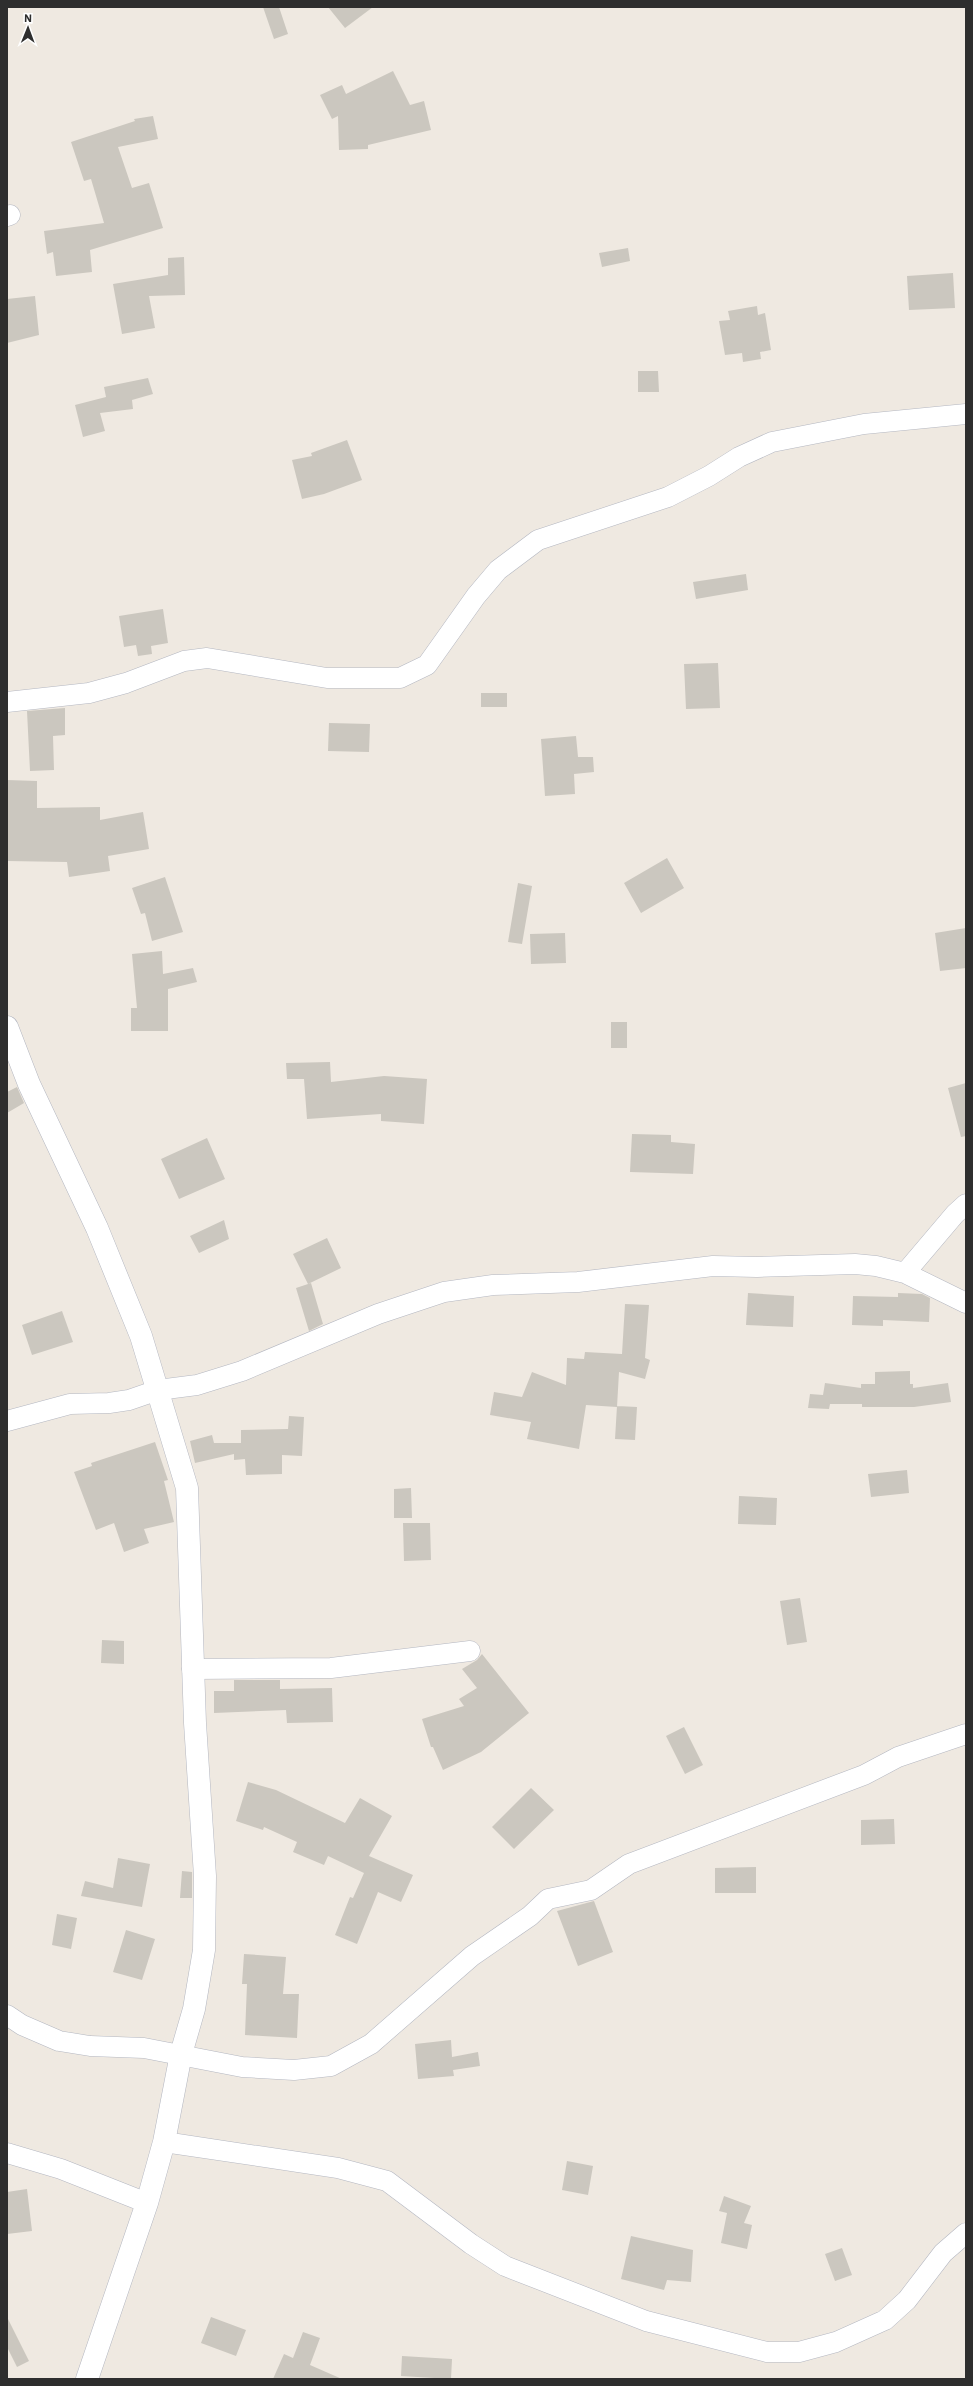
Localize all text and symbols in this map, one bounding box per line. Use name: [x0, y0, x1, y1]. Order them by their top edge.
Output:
north arrow: [8, 8, 48, 48]
text: N: [24, 11, 32, 25]

